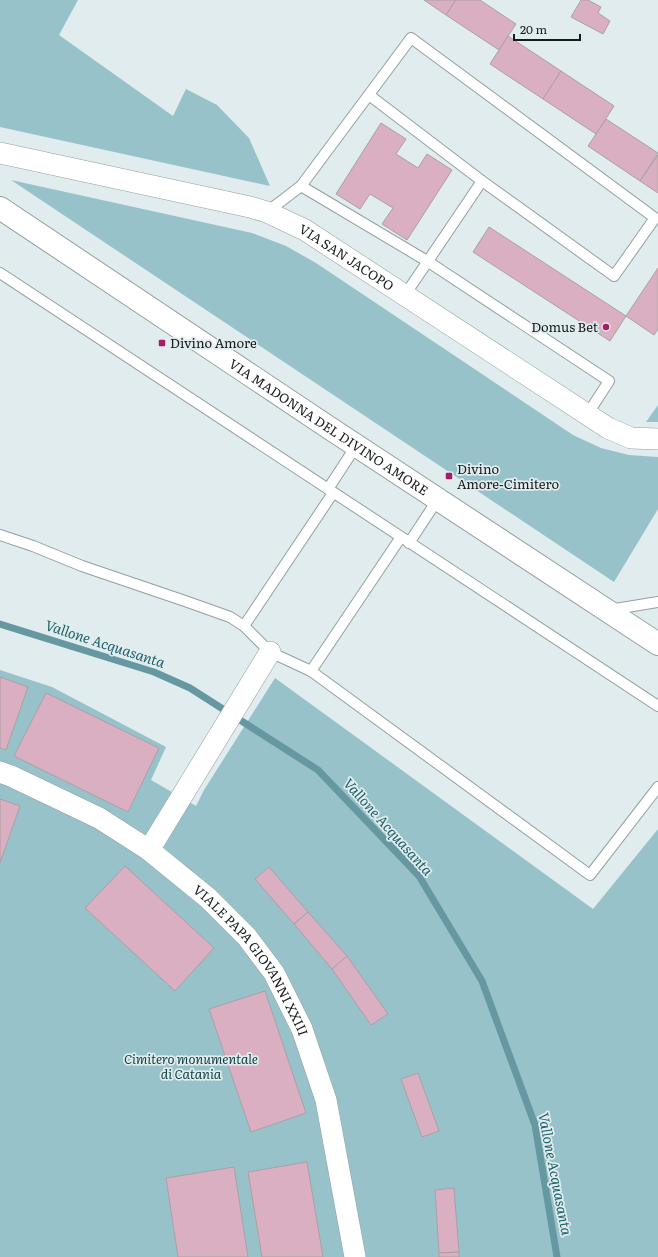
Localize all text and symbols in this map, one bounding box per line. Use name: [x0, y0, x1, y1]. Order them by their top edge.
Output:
scale bar: [514, 16, 580, 42]
text: 20 m: [520, 20, 547, 38]
street label: VIA SAN JACOPO: [296, 219, 398, 295]
place label: Domus Bet: [531, 317, 599, 336]
marker: Domus Bet: [601, 322, 611, 332]
place label: Divino Amore: [170, 333, 257, 352]
marker: Divino Amore: [157, 338, 167, 348]
street label: VIA MADONNA DEL DIVINO AMORE: [226, 354, 432, 500]
place label: Divino Amore-Cimitero: [457, 459, 559, 493]
marker: Divino Amore-Cimitero: [444, 471, 454, 481]
water label: Vallone Acquasanta: [43, 614, 168, 672]
water label: Vallone Acquasanta: [340, 773, 438, 879]
street label: VIALE PAPA GIOVANNI XXIII: [190, 880, 314, 1038]
park label: Cimitero monumentale di Catania: [124, 1049, 258, 1083]
water label: Vallone Acquasanta: [534, 1111, 578, 1237]

